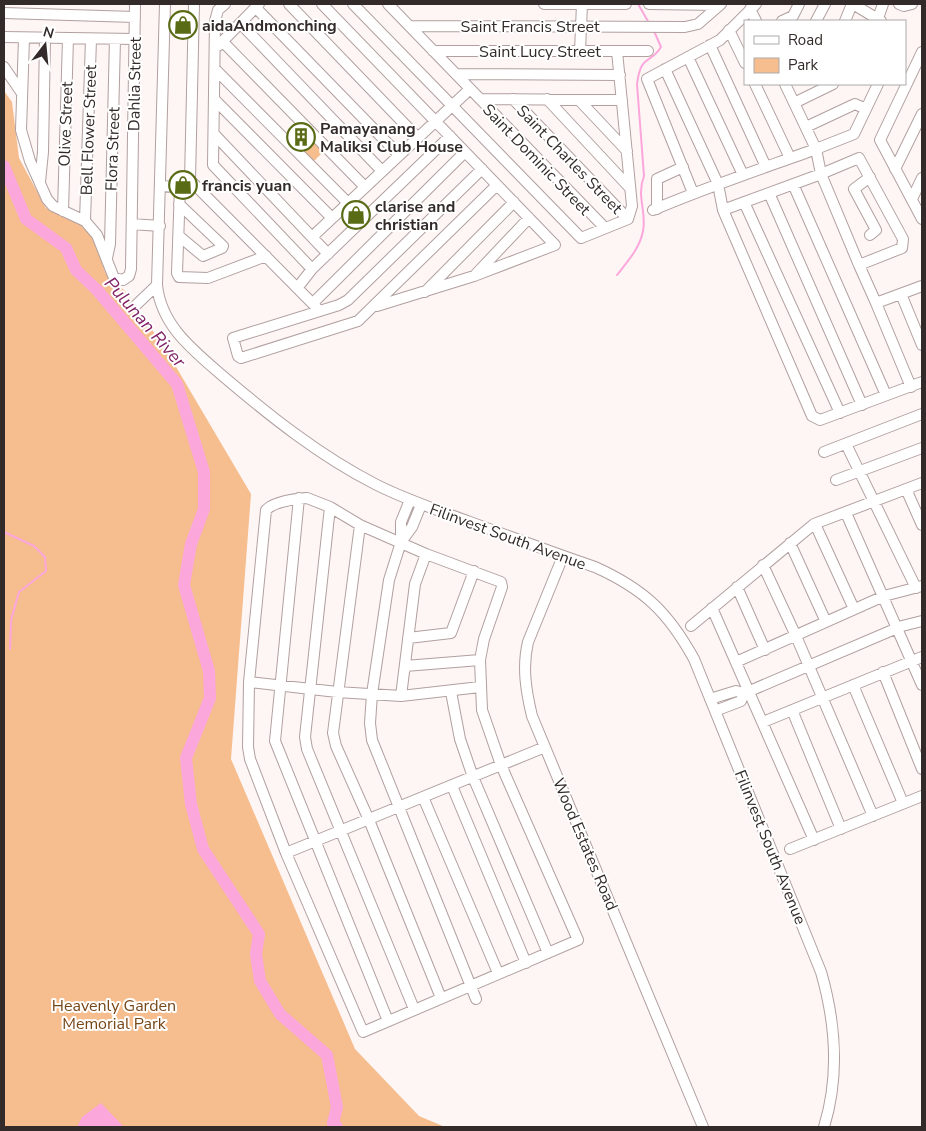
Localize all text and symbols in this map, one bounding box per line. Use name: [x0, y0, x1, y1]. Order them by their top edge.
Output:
shop icon: aidaAndmonching: [168, 10, 198, 40]
place label: aidaAndmonching: [202, 15, 337, 37]
street label: Saint Francis Street: [460, 16, 600, 38]
north arrow: [20, 20, 70, 70]
legend: [744, 20, 906, 85]
text: N: [41, 22, 56, 44]
text: Road: [788, 30, 823, 50]
street label: Dahlia Street: [123, 36, 147, 131]
street label: Saint Lucy Street: [479, 41, 601, 63]
text: Park: [788, 55, 818, 75]
street label: Bell Flower Street: [76, 64, 102, 196]
street label: Olive Street: [54, 81, 78, 167]
street label: Saint Dominic Street: [477, 99, 596, 220]
street label: Saint Charles Street: [512, 100, 627, 219]
street label: Flora Street: [101, 106, 125, 192]
place label: Pamayanang Maliksi Club House: [320, 118, 463, 158]
building icon: Pamayanang Maliksi Club House: [286, 122, 316, 152]
shop icon: francis yuan: [168, 170, 198, 200]
place label: francis yuan: [202, 175, 292, 197]
place label: clarise and christian: [375, 196, 455, 236]
shop icon: clarise and christian: [341, 200, 371, 230]
water label: Pulunan River: [99, 272, 191, 373]
street label: Filinvest South Avenue: [426, 498, 589, 575]
street label: Filinvest South Avenue: [729, 767, 811, 928]
street label: Wood Estates Road: [547, 775, 623, 914]
park label: Heavenly Garden Memorial Park: [52, 995, 176, 1035]

